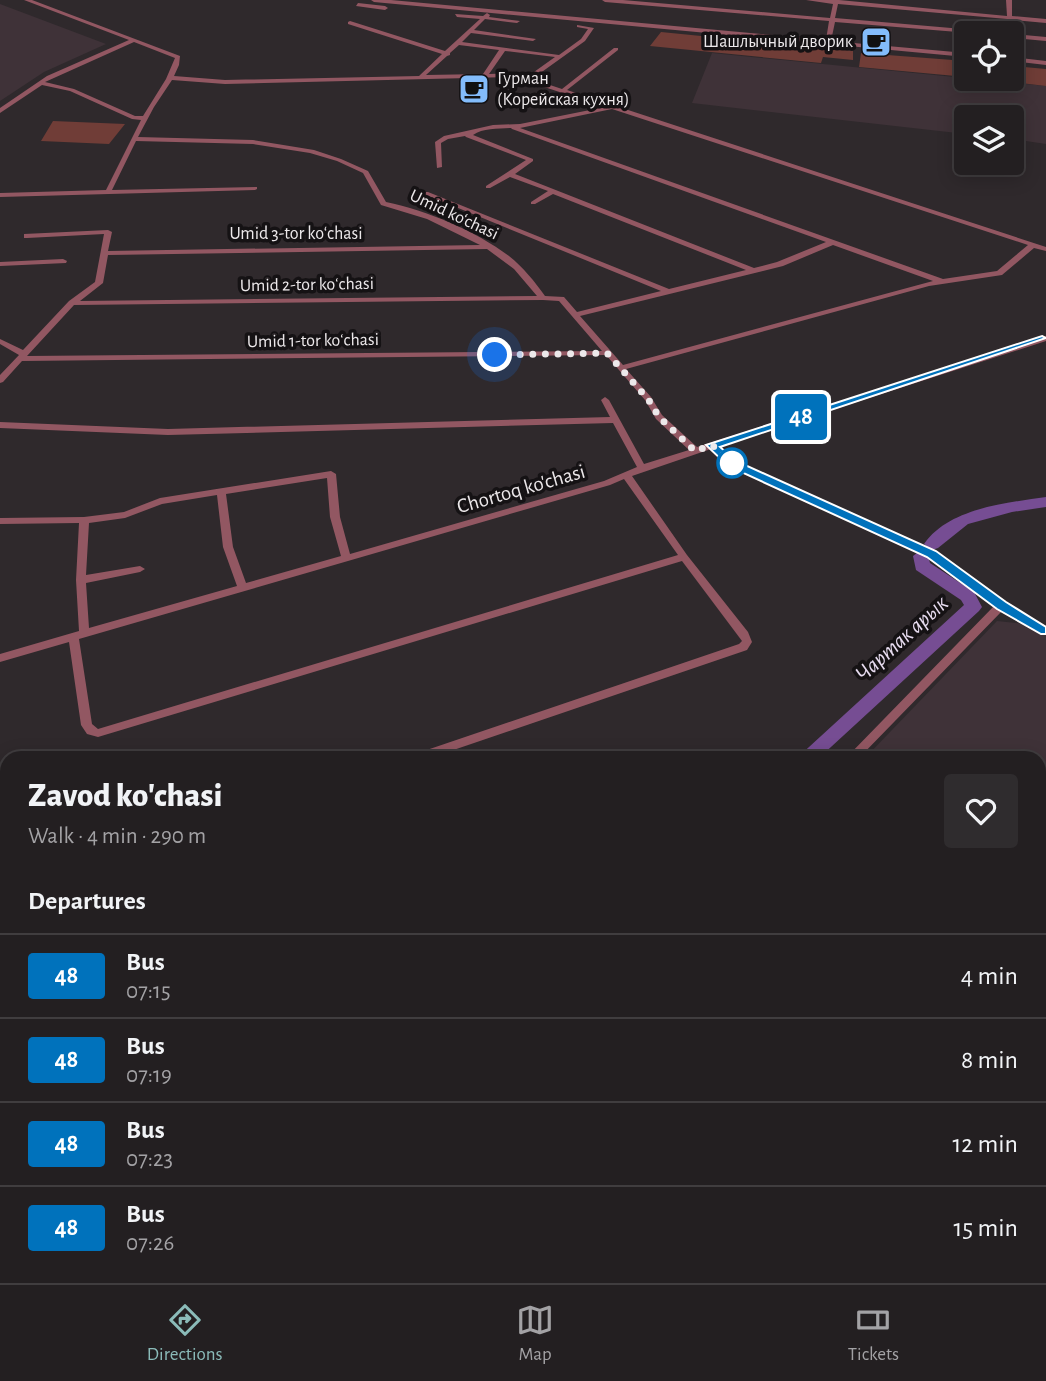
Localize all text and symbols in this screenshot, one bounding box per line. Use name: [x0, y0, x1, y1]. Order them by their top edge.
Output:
map controls: [954, 21, 1024, 175]
button: locate: [954, 21, 1024, 91]
cafe icon: Шашлычный дворик: [859, 25, 893, 59]
place label: Шашлычный дворик: [703, 33, 854, 51]
place label: Гурман (Корейская кухня): [497, 70, 630, 109]
cafe icon: Гурман (Корейская кухня): [457, 72, 491, 106]
button: layers: [954, 105, 1024, 175]
street label: Umid ko‘chasi: [407, 187, 501, 243]
street label: Umid 3-tor koʻchasi: [229, 225, 363, 243]
street label: Umid 2-tor koʻchasi: [240, 275, 374, 295]
street label: Umid 1-tor koʻchasi: [247, 331, 379, 351]
your location: [477, 337, 512, 372]
line badge: 48: [770, 394, 832, 440]
text: 48: [789, 405, 813, 429]
unlabelled marker: [717, 448, 747, 478]
street label: Chortoq ko'chasi: [455, 461, 587, 517]
water label: Чартак арык: [851, 591, 953, 686]
button: heart: [944, 774, 1018, 848]
text: Zavod ko'chasi: [28, 780, 222, 813]
text: Walk · 4 min · 290 m: [28, 825, 206, 848]
text: Departures: [28, 888, 146, 914]
text: Bus: [126, 949, 165, 975]
text: 4 min: [961, 963, 1018, 989]
text: 48: [55, 964, 78, 988]
text: 07:15: [126, 980, 171, 1003]
text: Bus: [126, 1033, 165, 1059]
text: 8 min: [961, 1047, 1018, 1073]
text: 48: [55, 1048, 78, 1072]
text: 07:19: [126, 1064, 172, 1087]
text: Bus: [126, 1117, 165, 1143]
text: 12 min: [952, 1131, 1018, 1157]
text: 48: [55, 1132, 78, 1156]
text: 07:23: [126, 1148, 173, 1171]
text: Bus: [126, 1201, 165, 1227]
text: 15 min: [953, 1215, 1018, 1241]
text: 48: [55, 1216, 78, 1240]
text: 07:26: [126, 1232, 174, 1255]
tab: Directions: [147, 1301, 223, 1366]
tab: Map: [516, 1301, 554, 1366]
tab: Tickets: [848, 1301, 899, 1366]

